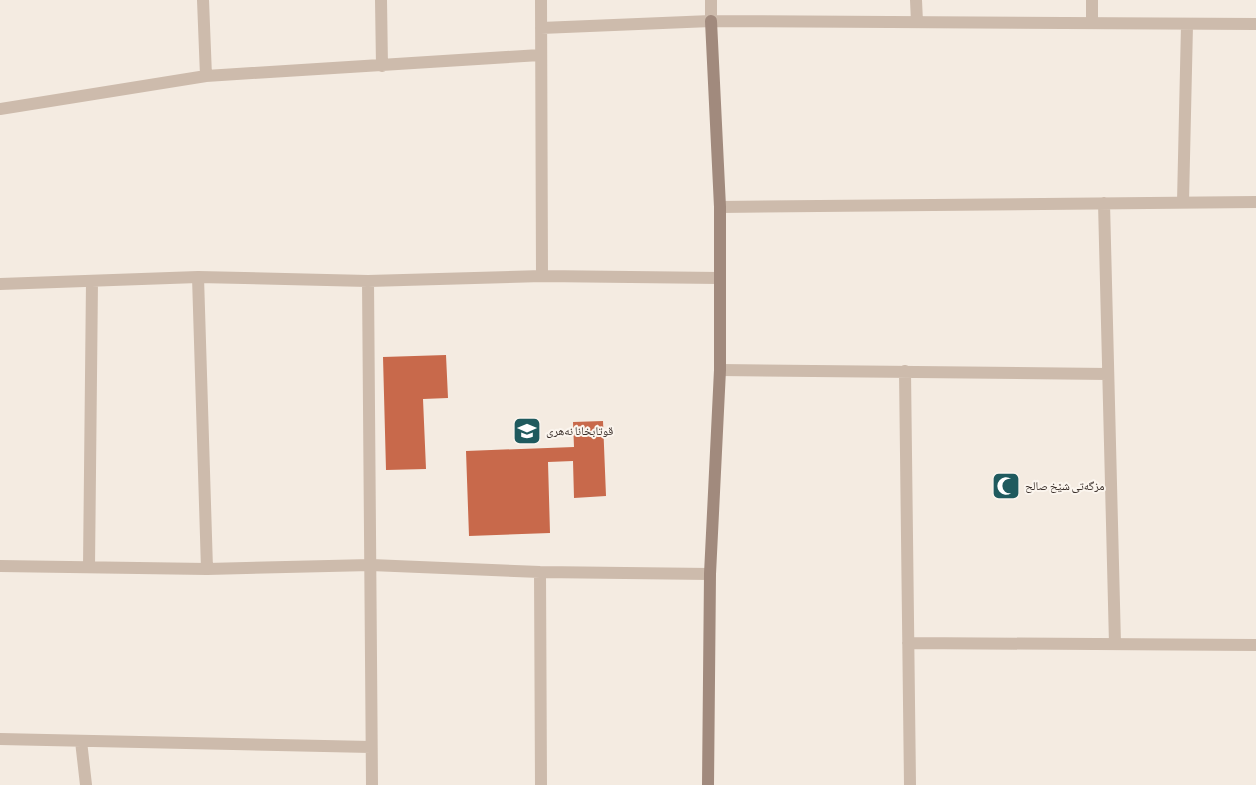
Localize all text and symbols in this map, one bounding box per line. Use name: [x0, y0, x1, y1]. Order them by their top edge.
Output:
school or university icon: قوتابخانا نەهری: [512, 416, 542, 446]
place label: قوتابخانا نەهری: [546, 424, 613, 438]
mosque icon: مزگەتی شێخ صالح: [991, 471, 1021, 501]
place label: مزگەتی شێخ صالح: [1025, 479, 1105, 493]

